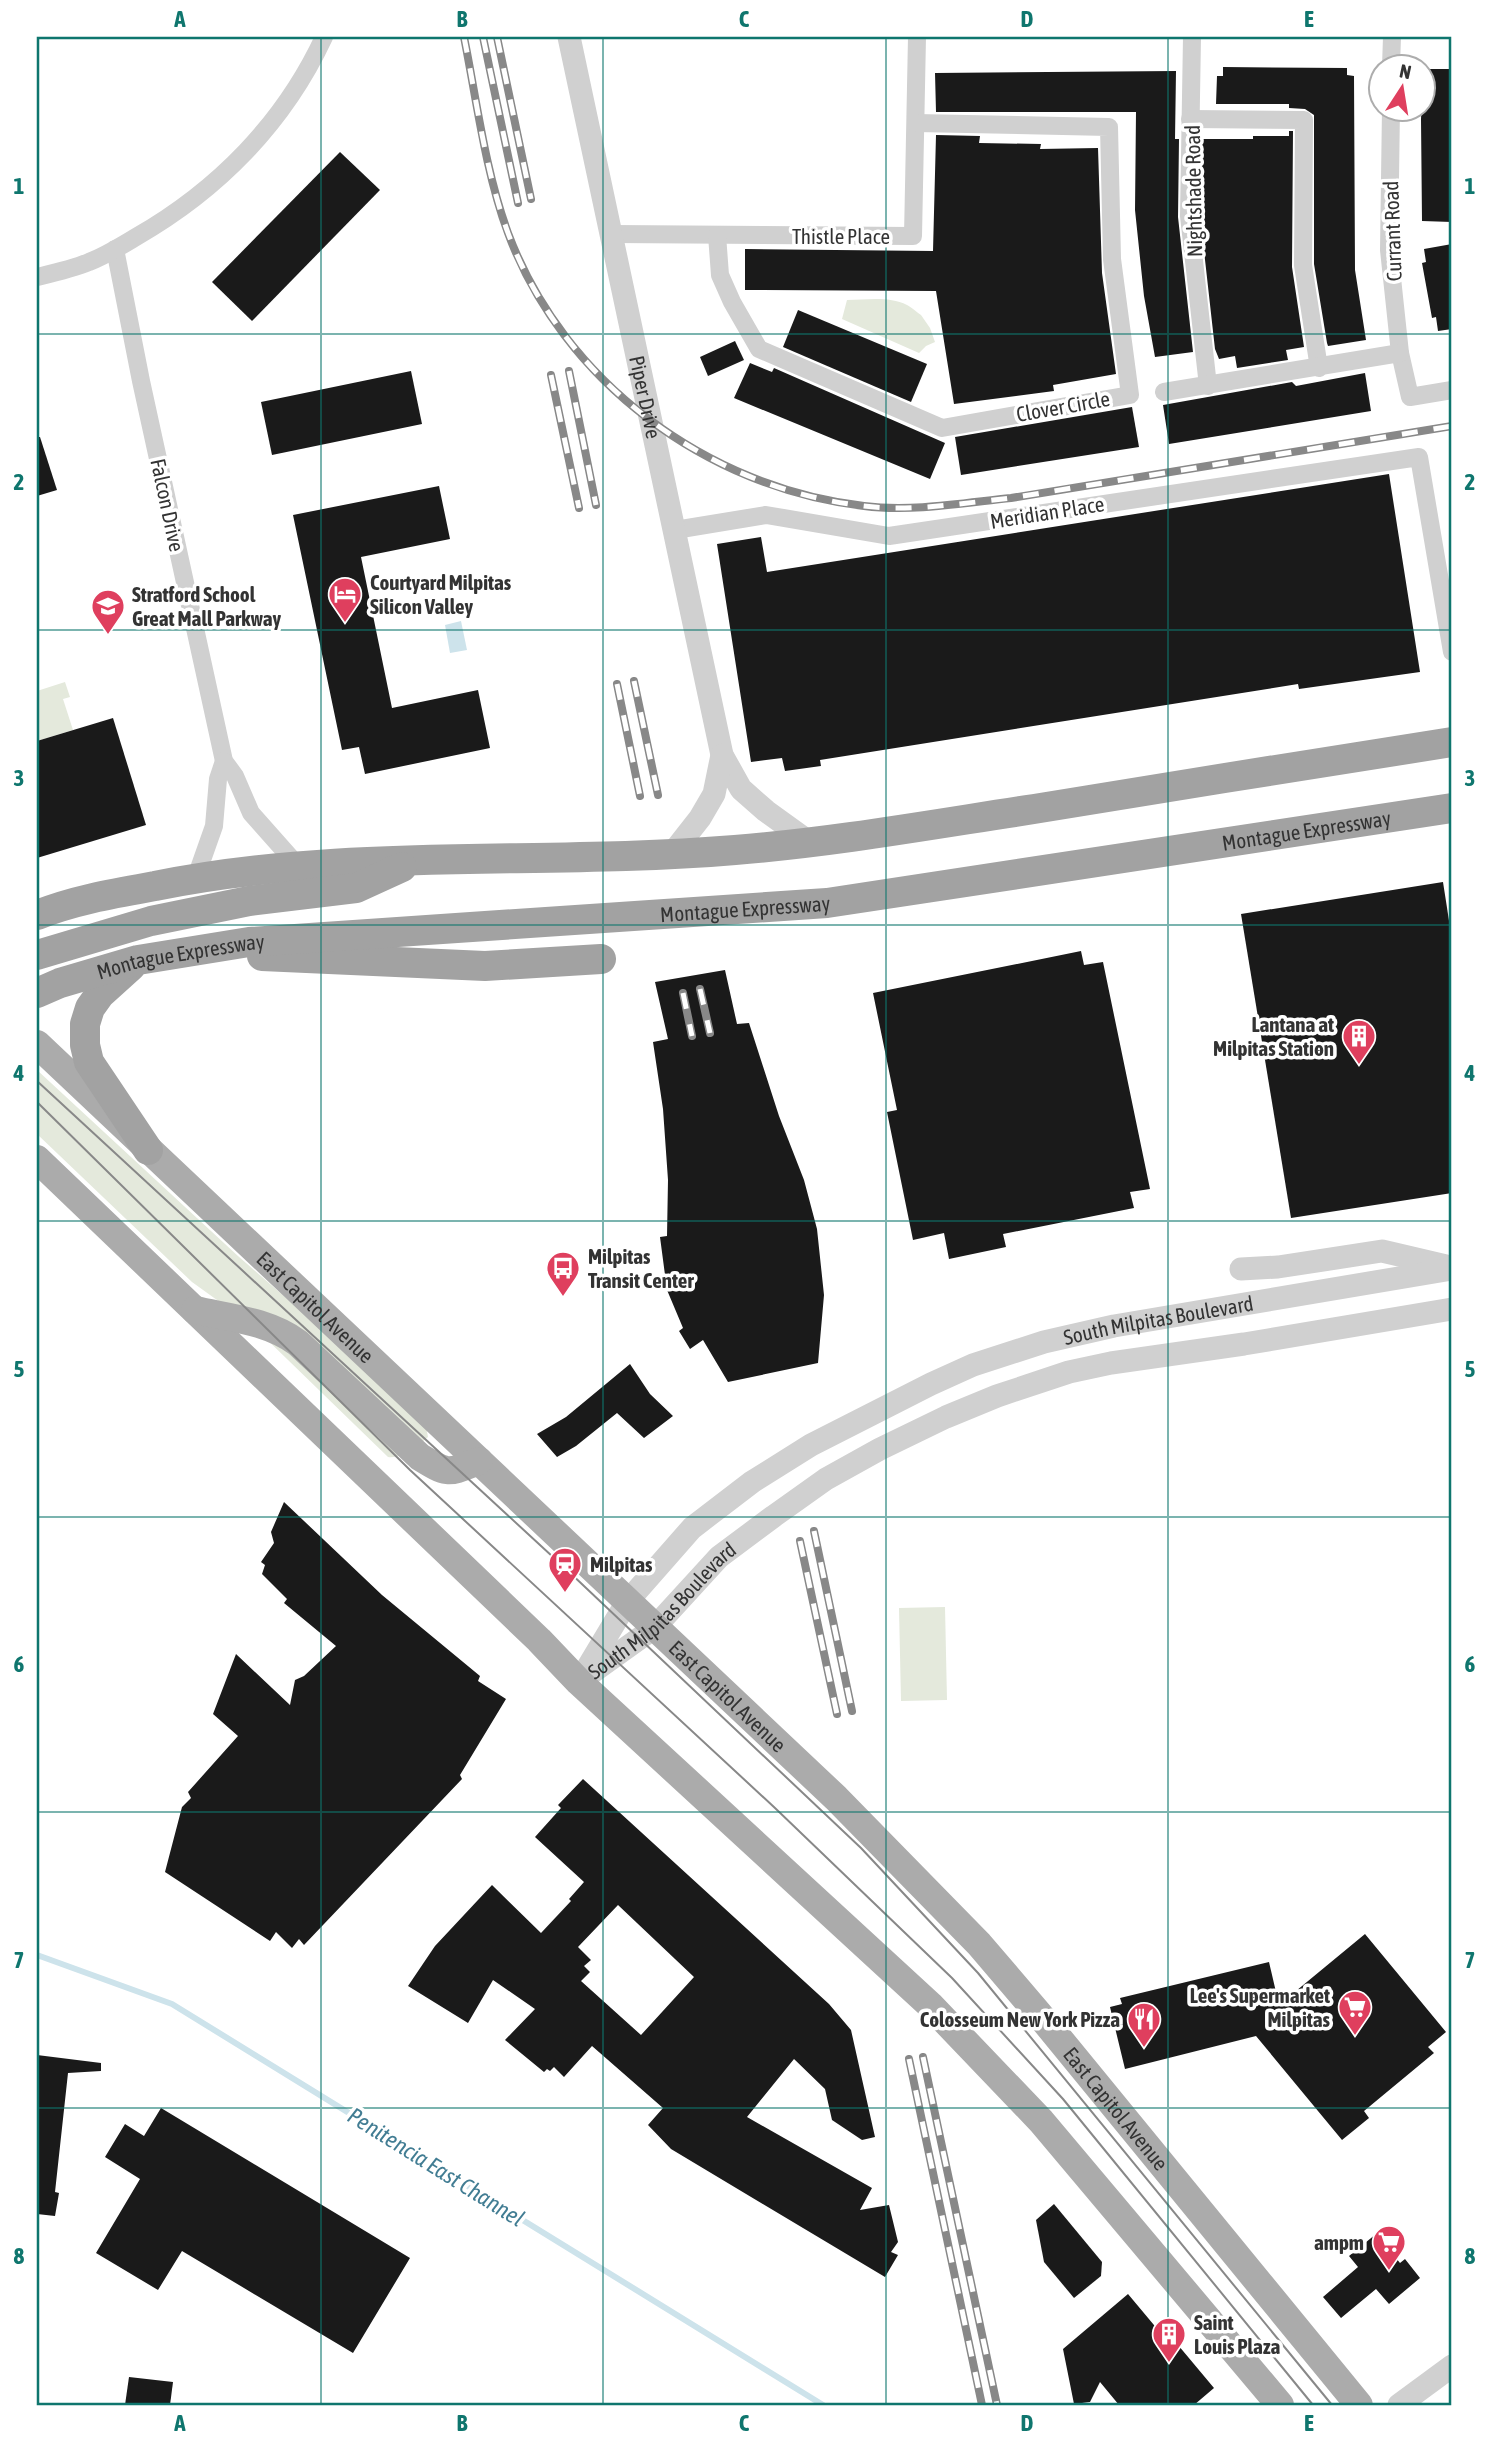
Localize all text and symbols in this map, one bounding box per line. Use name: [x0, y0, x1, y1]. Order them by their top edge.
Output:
text: A: [173, 6, 186, 32]
text: B: [457, 6, 468, 32]
text: C: [739, 6, 750, 32]
text: D: [1021, 6, 1034, 32]
text: E: [1304, 6, 1314, 32]
north arrow: [1366, 52, 1436, 122]
text: N: [1398, 59, 1413, 83]
street label: Nightshade Road: [1180, 125, 1206, 257]
text: 1: [14, 173, 25, 199]
text: 1: [1465, 173, 1476, 199]
street label: Currant Road: [1378, 180, 1406, 282]
street label: Thistle Place: [792, 224, 890, 248]
street label: Piper Drive: [625, 353, 666, 441]
street label: Clover Circle: [1014, 386, 1112, 426]
street label: Falcon Drive: [146, 456, 190, 554]
text: 2: [14, 469, 24, 495]
text: 2: [1465, 469, 1475, 495]
street label: Meridian Place: [988, 491, 1106, 533]
place label: Courtyard Milpitas Silicon Valley: [370, 570, 512, 618]
hotel icon: Courtyard Milpitas Silicon Valley: [326, 575, 364, 624]
place label: Stratford School Great Mall Parkway: [132, 582, 282, 630]
school or university icon: Stratford School Great Mall Parkway: [89, 587, 127, 636]
text: 3: [14, 765, 24, 791]
text: 3: [1465, 765, 1475, 791]
street label: Montague Expressway: [1220, 805, 1393, 855]
street label: Montague Expressway: [659, 891, 831, 926]
street label: Montague Expressway: [94, 929, 265, 984]
place label: Lantana at Milpitas Station: [1213, 1012, 1334, 1060]
building icon: Lantana at Milpitas Station: [1340, 1017, 1378, 1066]
text: 4: [13, 1060, 25, 1086]
text: 4: [1464, 1060, 1476, 1086]
place label: Milpitas Transit Center: [588, 1244, 694, 1292]
street label: East Capitol Avenue: [252, 1246, 379, 1368]
bus stop icon: Milpitas Transit Center: [544, 1249, 582, 1298]
street label: South Milpitas Boulevard: [1061, 1291, 1255, 1349]
text: 5: [14, 1356, 25, 1382]
text: 5: [1465, 1356, 1476, 1382]
street label: South Milpitas Boulevard: [583, 1537, 740, 1684]
station icon: Milpitas: [546, 1545, 584, 1594]
place label: Milpitas: [590, 1552, 653, 1576]
street label: East Capitol Avenue: [665, 1635, 791, 1757]
text: 6: [14, 1651, 25, 1677]
text: 6: [1465, 1651, 1476, 1677]
text: 7: [14, 1947, 24, 1973]
text: 7: [1465, 1947, 1475, 1973]
place label: Lee's Supermarket Milpitas: [1190, 1983, 1331, 2031]
supermarket icon: Lee's Supermarket Milpitas: [1336, 1988, 1374, 2037]
restaurant icon: Colosseum New York Pizza: [1125, 2000, 1163, 2049]
place label: Colosseum New York Pizza: [920, 2007, 1120, 2031]
street label: East Capitol Avenue: [1059, 2042, 1173, 2175]
water label: Penitencia East Channel: [343, 2102, 529, 2232]
supermarket icon: ampm: [1370, 2223, 1408, 2272]
place label: ampm: [1314, 2230, 1364, 2254]
text: 8: [14, 2243, 25, 2269]
text: 8: [1465, 2243, 1476, 2269]
place label: Saint Louis Plaza: [1194, 2310, 1280, 2358]
building icon: Saint Louis Plaza: [1150, 2315, 1188, 2364]
text: A: [173, 2410, 186, 2436]
text: B: [457, 2410, 468, 2436]
text: C: [739, 2410, 750, 2436]
text: D: [1021, 2410, 1034, 2436]
text: E: [1304, 2410, 1314, 2436]

